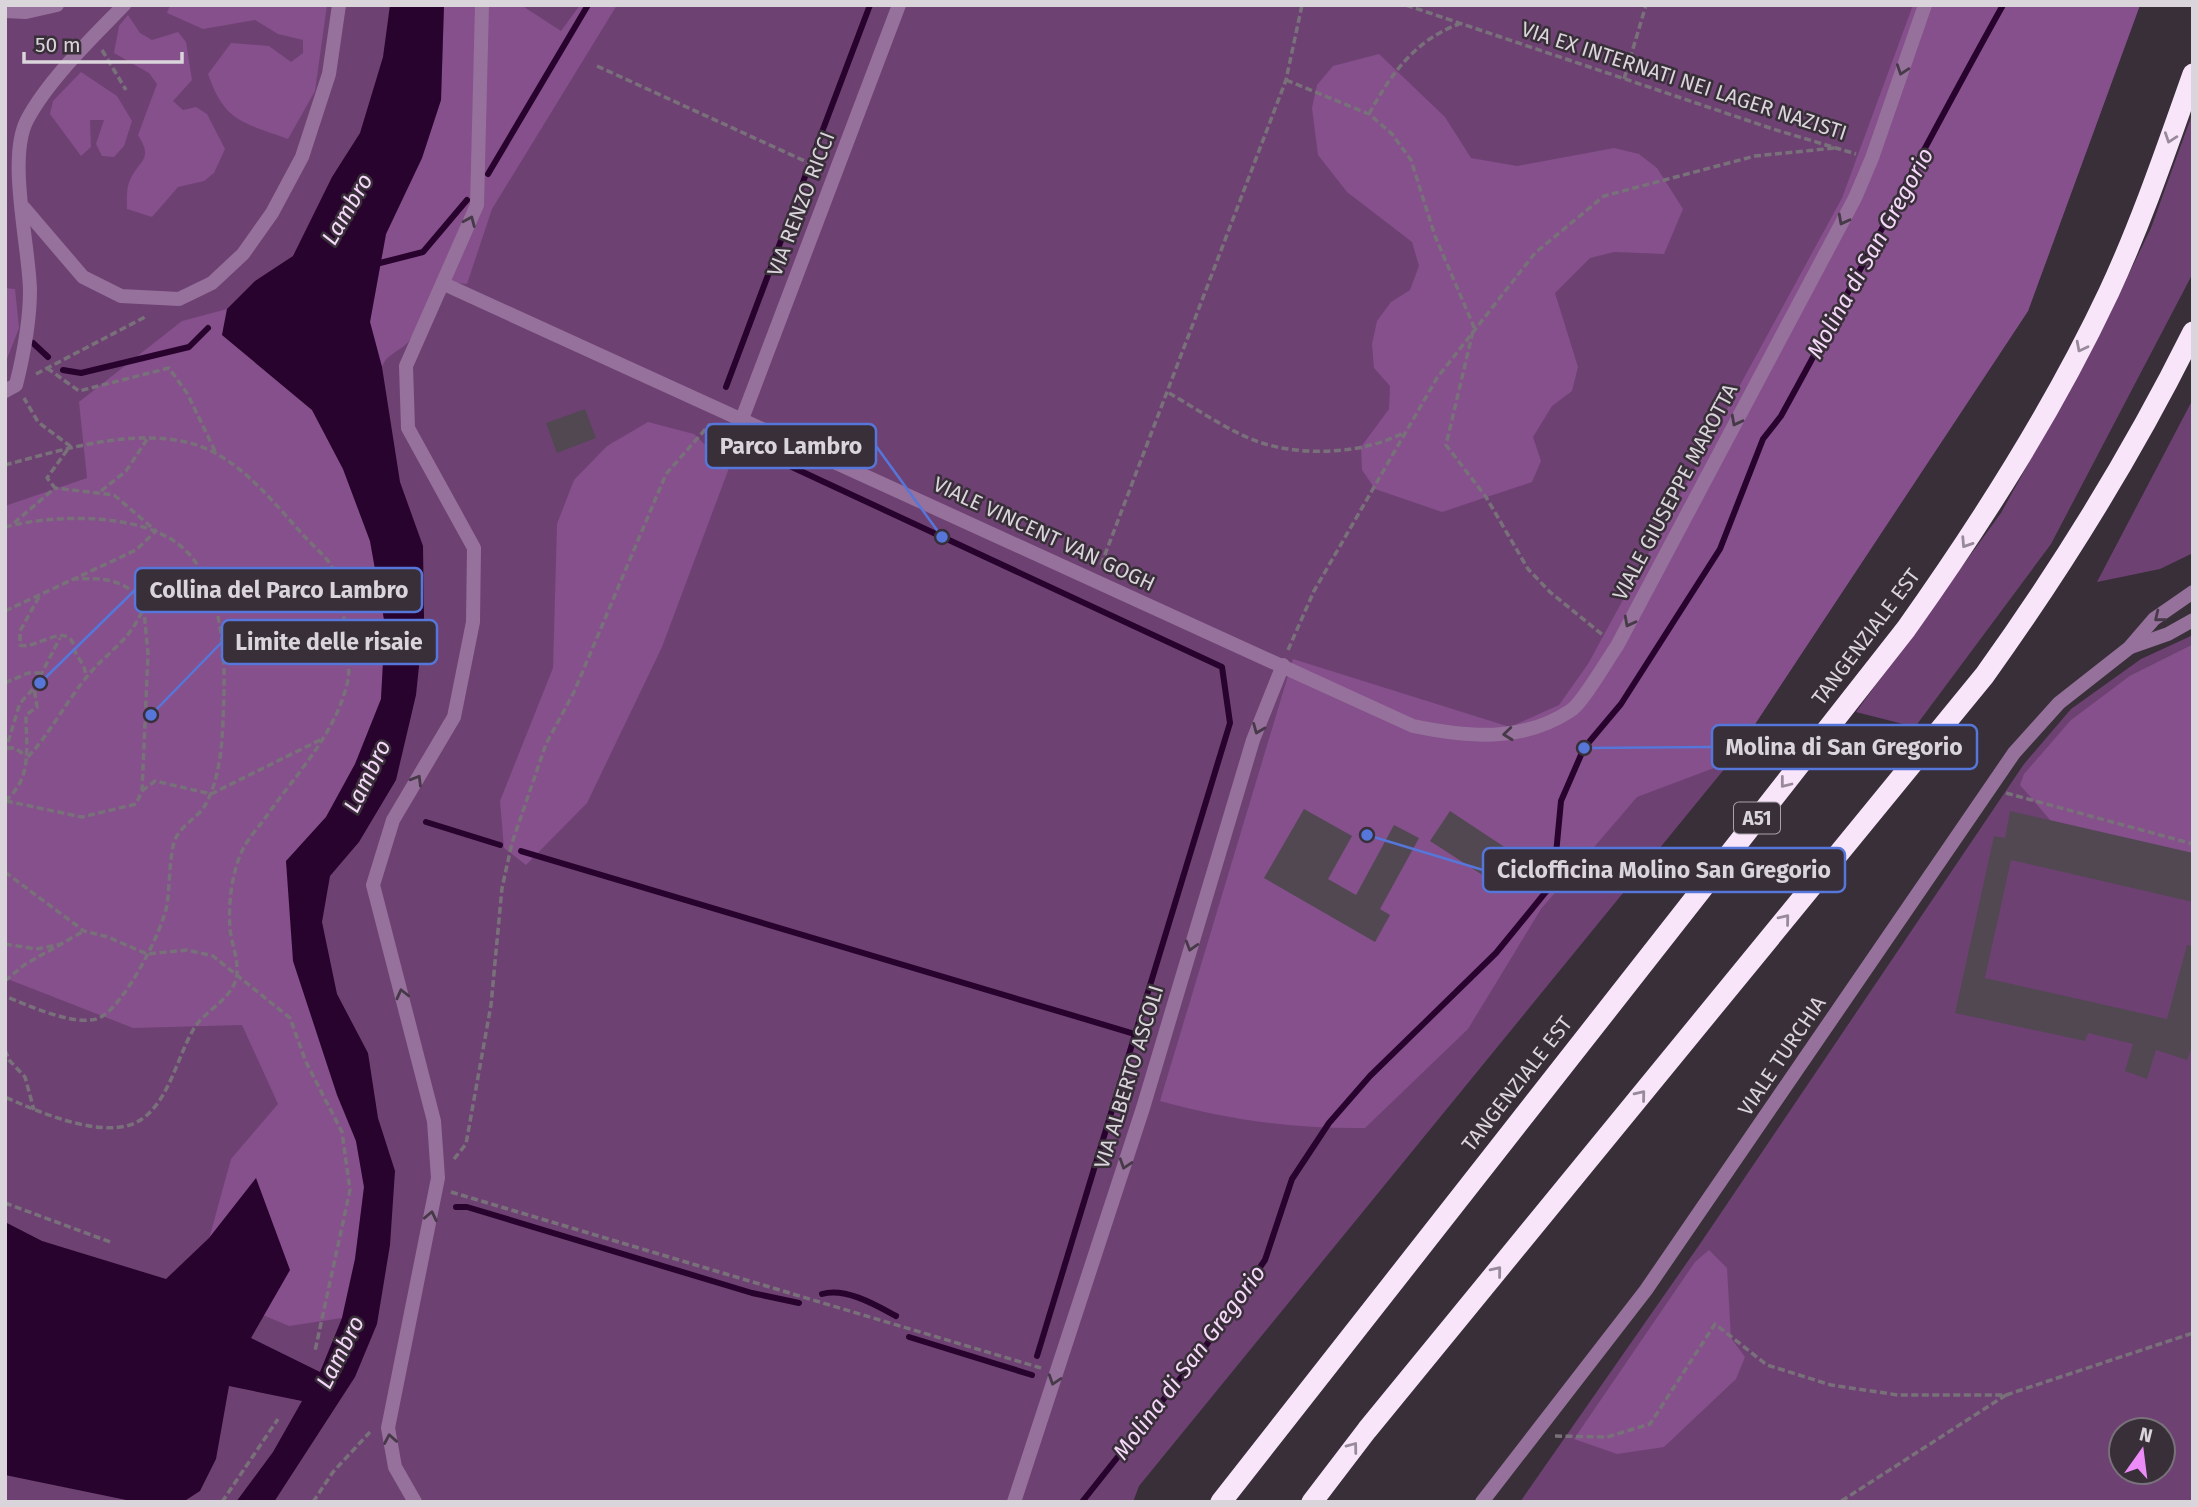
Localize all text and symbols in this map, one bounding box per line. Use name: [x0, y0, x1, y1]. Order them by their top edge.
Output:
street label: VIA EX INTERNATI NEI LAGER NAZISTI: [1518, 16, 1850, 146]
scale bar: [24, 21, 182, 65]
text: 50 m: [35, 32, 81, 58]
one-way arrow: [1896, 63, 1910, 75]
street label: VIA RENZO RICCI: [762, 128, 840, 280]
one-way arrow: [2164, 131, 2178, 143]
water label: Molina di San Gregorio: [1800, 143, 1940, 363]
water label: Lambro: [315, 168, 379, 250]
one-way arrow: [1838, 213, 1851, 225]
one-way arrow: [462, 216, 476, 228]
one-way arrow: [2076, 340, 2090, 352]
street label: VIALE GIUSEPPE MAROTTA: [1607, 379, 1743, 605]
one-way arrow: [1731, 414, 1744, 426]
callout: Parco Lambro: [706, 424, 876, 468]
text: Parco Lambro: [720, 432, 862, 460]
street label: VIALE VINCENT VAN GOGH: [929, 471, 1159, 597]
one-way arrow: [1962, 535, 1974, 548]
street label: TANGENZIALE EST: [1806, 563, 1926, 710]
callout: Collina del Parco Lambro: [135, 568, 422, 612]
text: Collina del Parco Lambro: [150, 576, 408, 604]
one-way arrow: [2154, 609, 2167, 621]
one-way arrow: [1624, 615, 1638, 627]
callout: Limite delle risaie: [222, 620, 437, 664]
text: Limite delle risaie: [235, 628, 423, 656]
one-way arrow: [1252, 722, 1266, 734]
callout: Molina di San Gregorio: [1712, 725, 1977, 769]
one-way arrow: [1502, 726, 1514, 741]
text: Molina di San Gregorio: [1725, 733, 1963, 761]
water label: Lambro: [337, 735, 397, 817]
one-way arrow: [409, 774, 422, 787]
one-way arrow: [1780, 776, 1793, 788]
road number: A51: [1734, 803, 1780, 834]
callout: Ciclofficina Molino San Gregorio: [1483, 848, 1845, 892]
text: Ciclofficina Molino San Gregorio: [1497, 856, 1831, 884]
one-way arrow: [1777, 914, 1789, 927]
one-way arrow: [1185, 940, 1200, 952]
street label: VIA ALBERTO ASCOLI: [1089, 982, 1169, 1172]
one-way arrow: [396, 988, 410, 1000]
street label: VIALE TURCHIA: [1732, 991, 1832, 1121]
street label: TANGENZIALE EST: [1456, 1011, 1578, 1157]
one-way arrow: [1633, 1090, 1645, 1103]
one-way arrow: [1118, 1157, 1133, 1169]
one-way arrow: [422, 1210, 437, 1222]
water label: Molina di San Gregorio: [1107, 1259, 1271, 1465]
one-way arrow: [1489, 1266, 1501, 1279]
water label: Lambro: [310, 1311, 370, 1393]
one-way arrow: [1048, 1373, 1062, 1386]
north arrow: [2107, 1416, 2177, 1486]
text: N: [2137, 1422, 2155, 1448]
one-way arrow: [383, 1433, 398, 1445]
one-way arrow: [1345, 1443, 1358, 1455]

